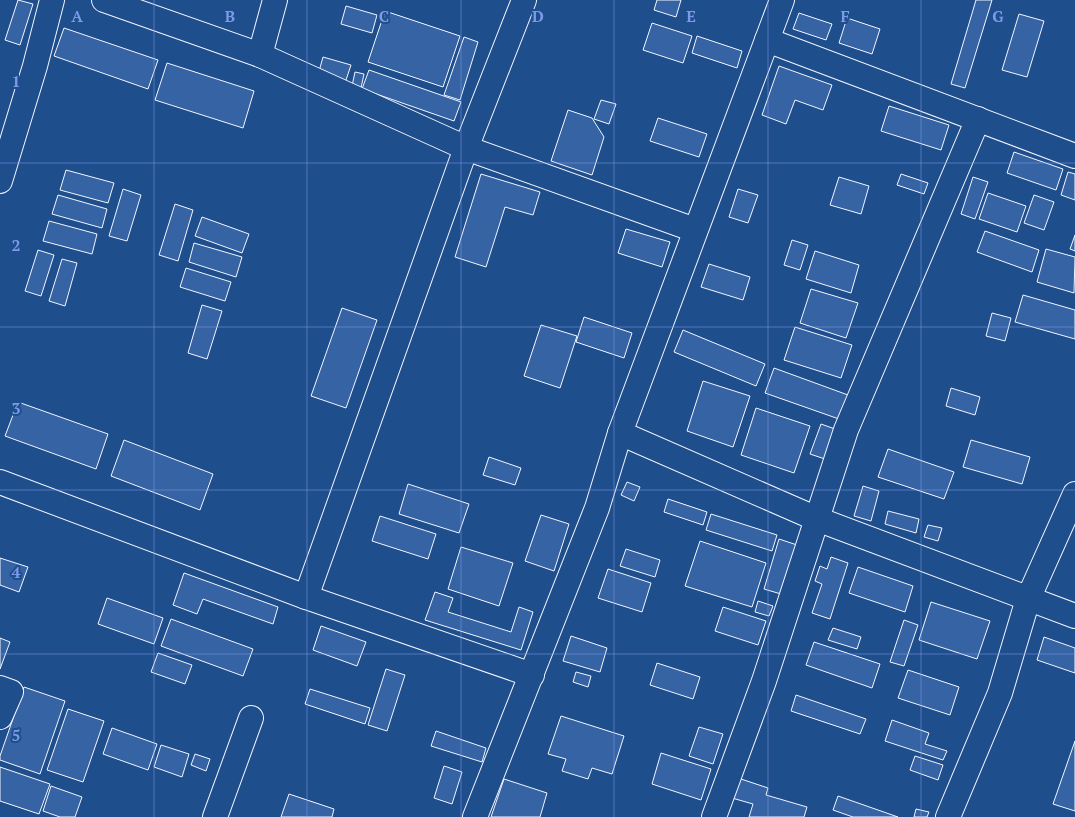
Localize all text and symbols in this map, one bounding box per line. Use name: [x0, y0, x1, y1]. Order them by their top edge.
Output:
text: A: [71, 5, 83, 27]
text: B: [225, 5, 235, 27]
text: C: [379, 5, 389, 27]
text: D: [532, 5, 544, 27]
text: E: [686, 5, 696, 27]
text: F: [840, 5, 850, 27]
text: G: [992, 5, 1004, 27]
text: 1: [11, 70, 21, 92]
text: 2: [11, 234, 21, 256]
text: 3: [11, 397, 21, 419]
text: 4: [11, 561, 21, 583]
text: 5: [11, 724, 21, 746]

